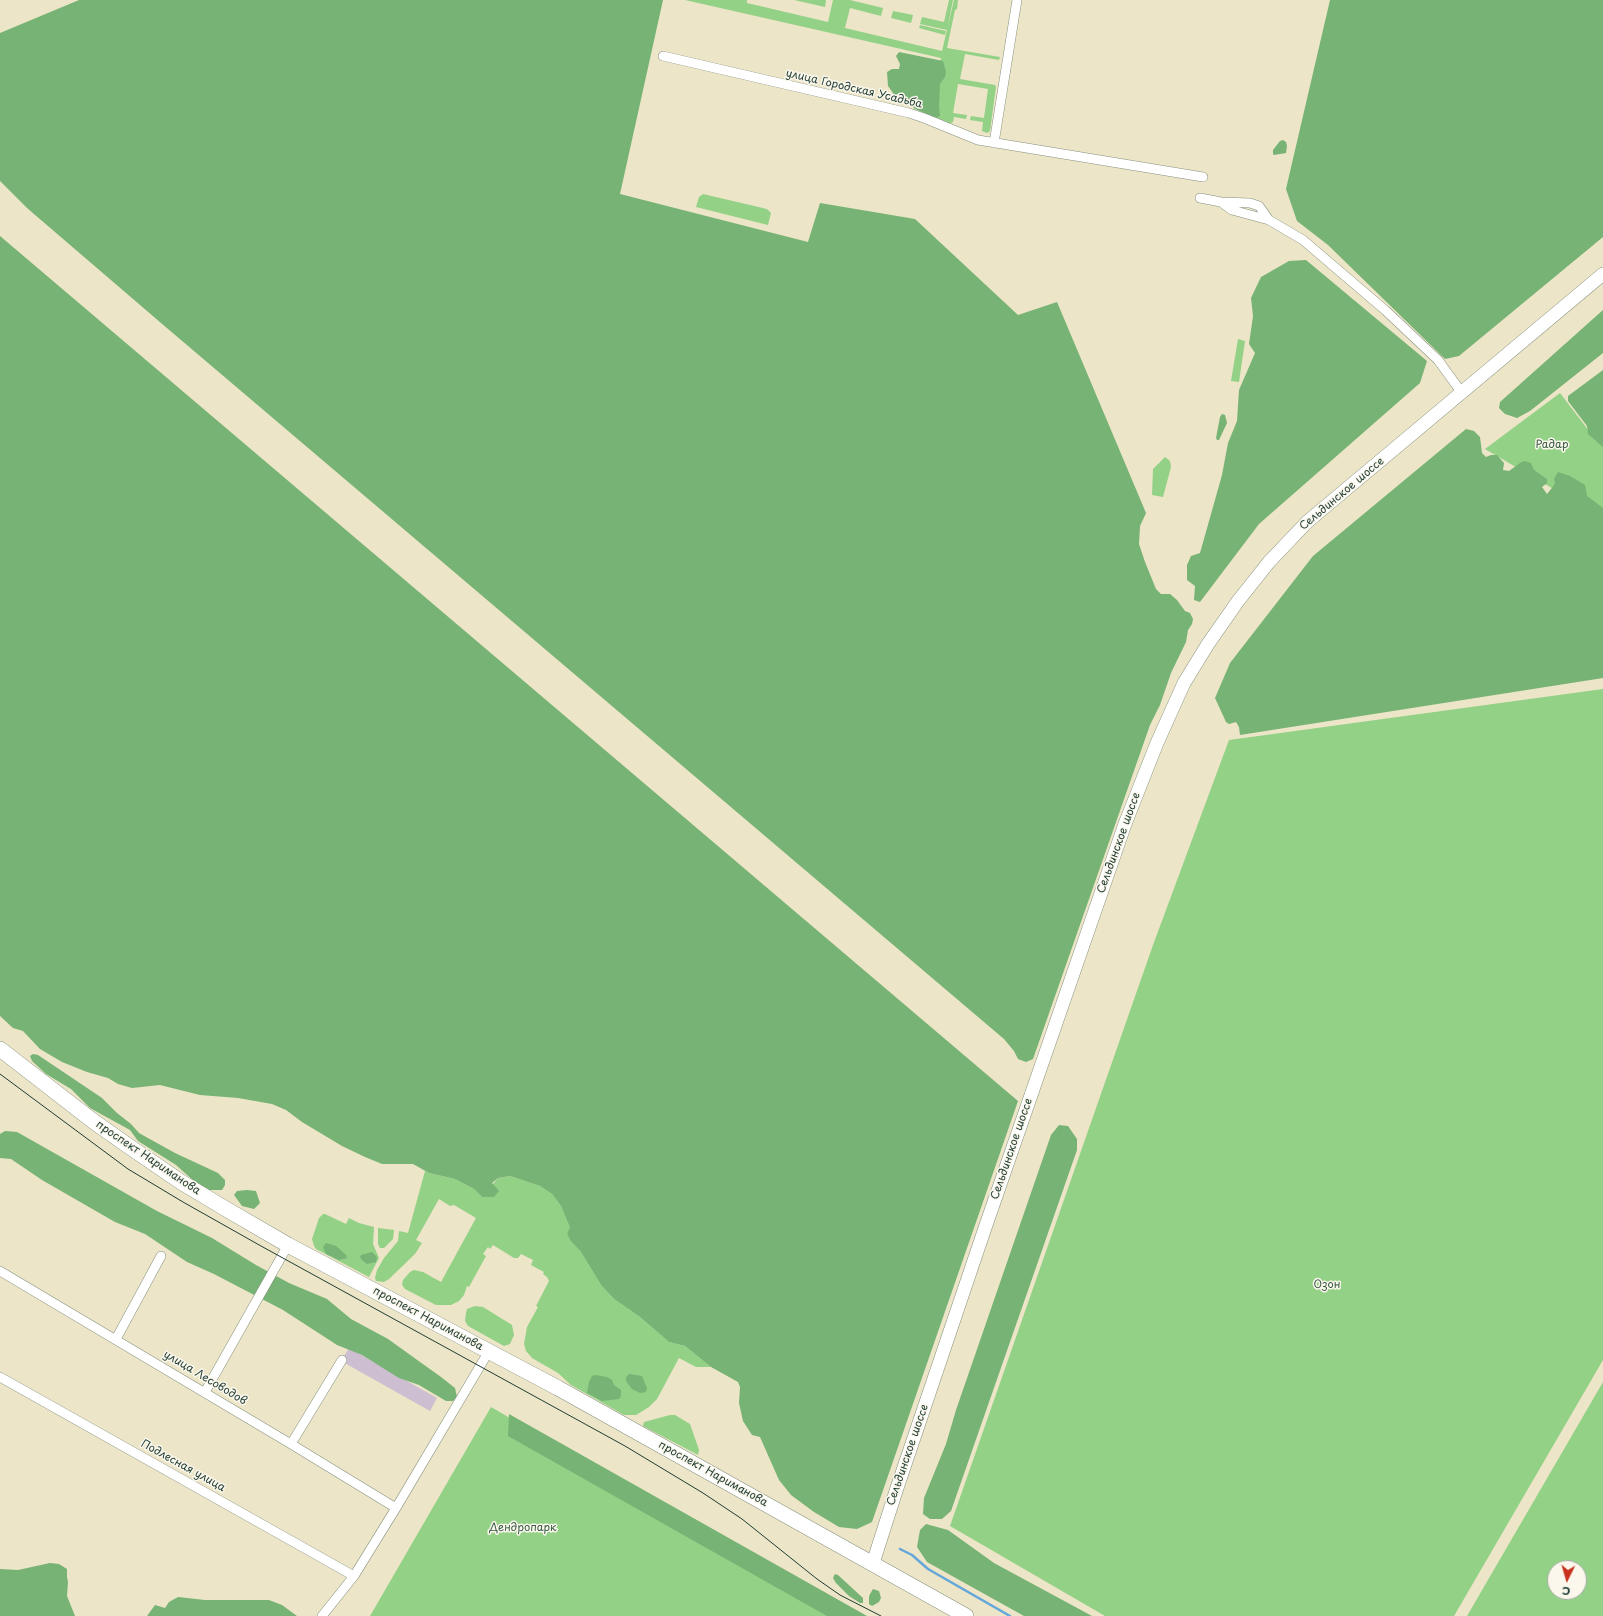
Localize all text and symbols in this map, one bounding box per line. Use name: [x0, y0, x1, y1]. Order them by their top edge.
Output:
street label: улица Городская Усадьба: [784, 67, 924, 111]
park label: Радар: [1535, 438, 1569, 452]
street label: Сельдинское шоссе: [1297, 455, 1387, 533]
street label: Сельдинское шоссе: [1095, 791, 1143, 895]
street label: Сельдинское шоссе: [988, 1097, 1036, 1201]
street label: проспект Нариманова: [93, 1118, 203, 1198]
park label: Озон: [1314, 1278, 1340, 1292]
street label: проспект Нариманова: [371, 1284, 485, 1354]
street label: улица Лесоводов: [161, 1348, 249, 1408]
street label: Сельдинское шоссе: [884, 1403, 932, 1507]
street label: Подлесная улица: [138, 1437, 228, 1495]
street label: проспект Нариманова: [656, 1438, 770, 1510]
park label: Дендропарк: [489, 1521, 557, 1535]
north arrow: [1547, 1560, 1587, 1600]
text: С: [1561, 1583, 1571, 1600]

